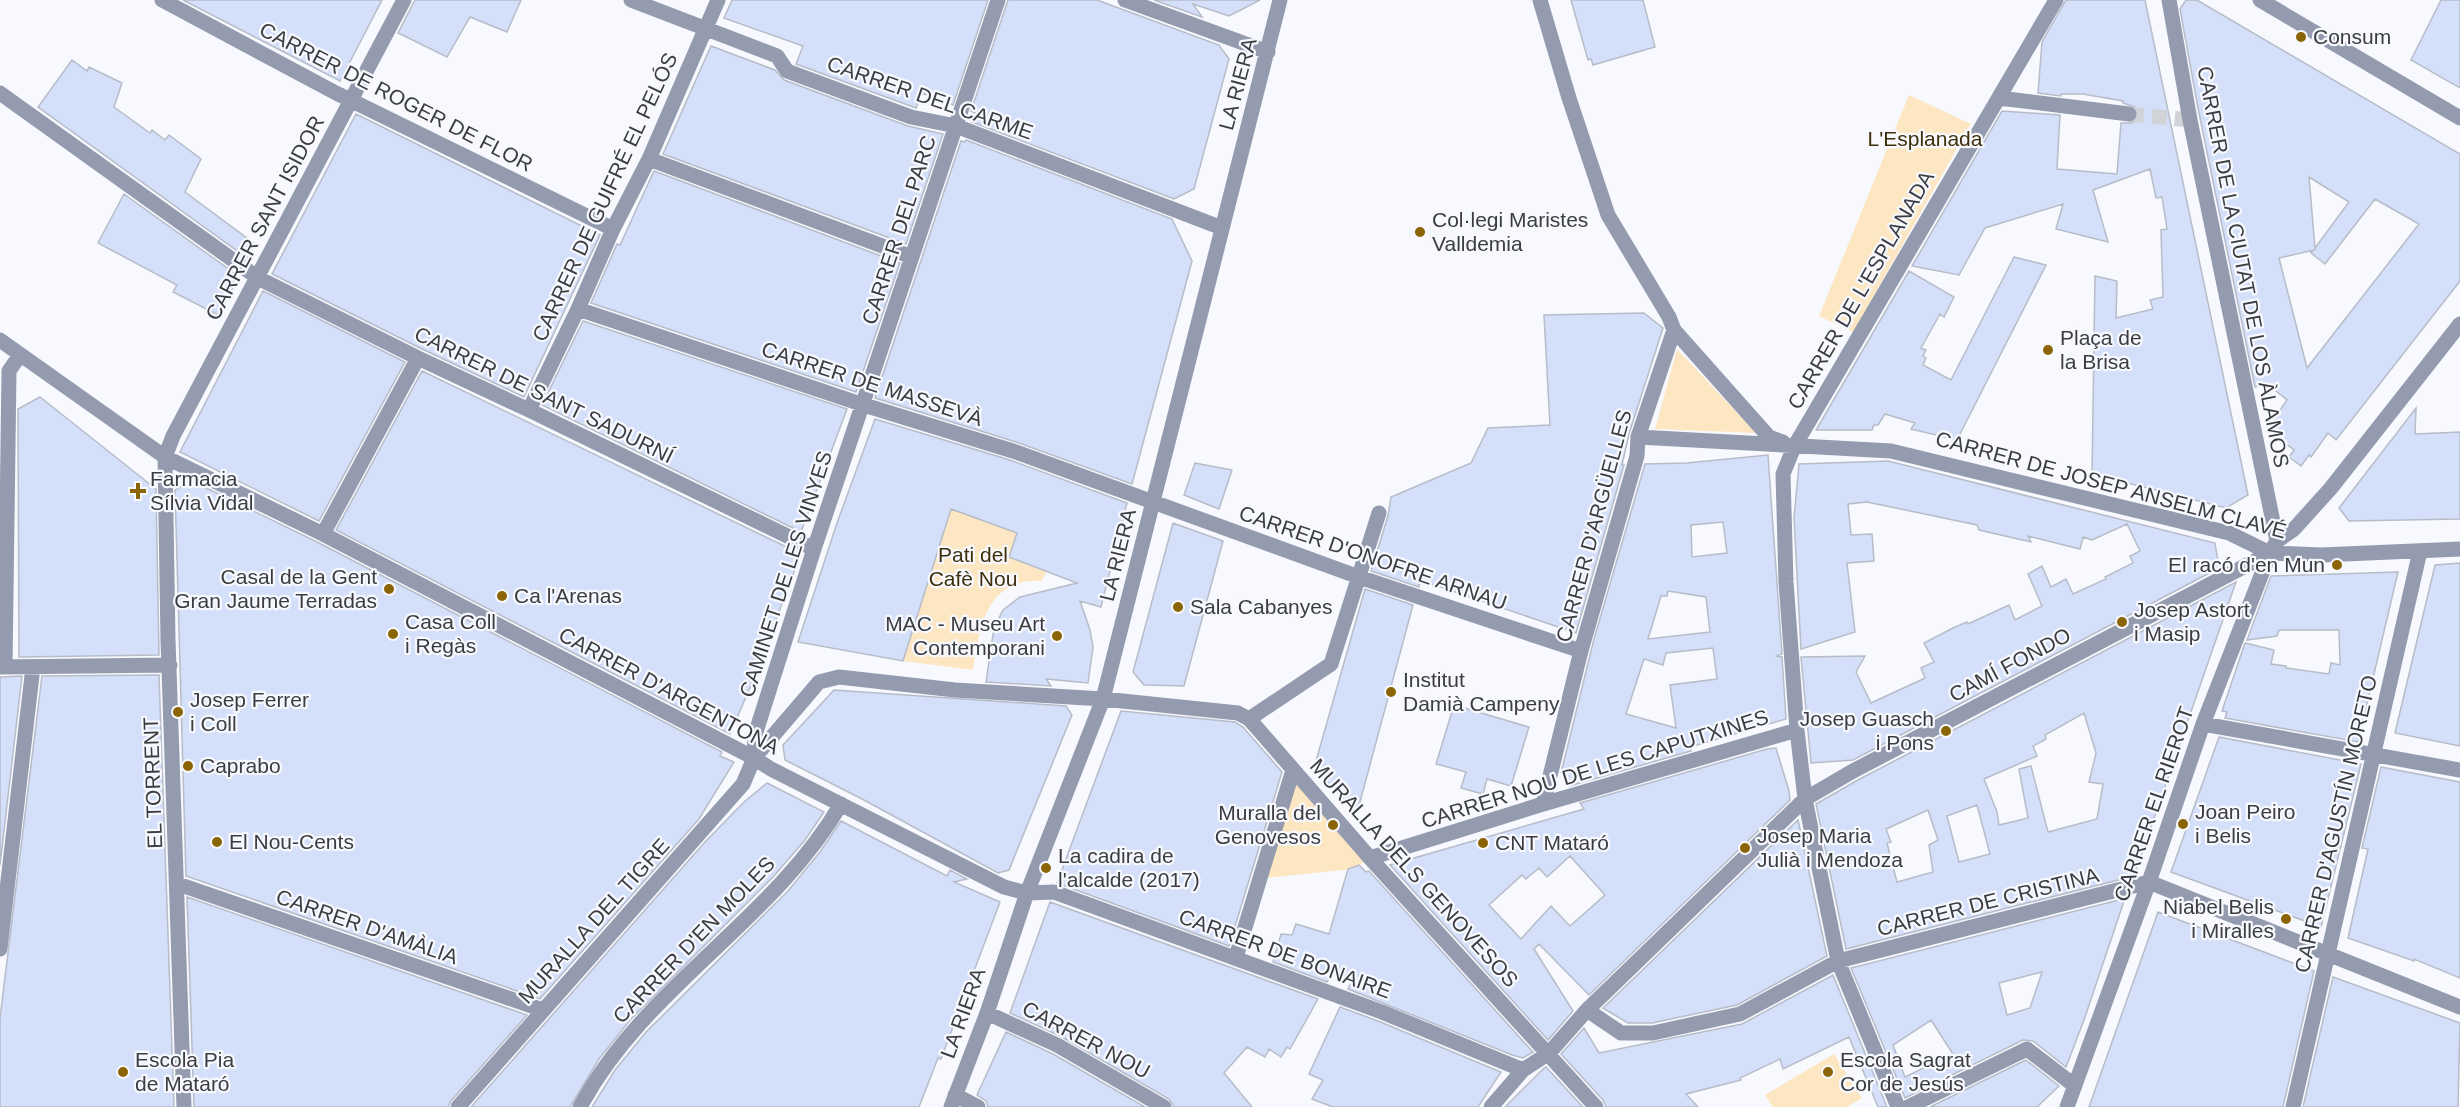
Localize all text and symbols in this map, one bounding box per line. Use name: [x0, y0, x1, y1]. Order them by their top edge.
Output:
street label: CARRER DE ROGER DE FLOR: [256, 17, 537, 176]
place label: Consum: [2313, 25, 2391, 48]
marker: Consum: [2294, 30, 2308, 44]
street label: LA RIERA: [1214, 35, 1261, 133]
street label: CARRER DE GUIFRÉ EL PELÓS: [527, 49, 682, 345]
street label: CARRER DEL CARME: [824, 51, 1036, 144]
street label: CARRER DE LA CIUTAT DE LOS ÀLAMOS: [2193, 64, 2294, 470]
street label: CARRER SANT ISIDOR: [201, 112, 328, 324]
park label: L'Esplanada: [1868, 127, 1983, 150]
street label: CARRER DEL PARC: [857, 133, 940, 327]
street label: CARRER DE L'ESPLANADA: [1783, 167, 1938, 413]
place label: Col·legi Maristes Valldemia: [1432, 208, 1588, 255]
marker: Col·legi Maristes Valldemia: [1413, 225, 1427, 239]
street label: CARRER DE SANT SADURNÍ: [411, 322, 678, 468]
place label: Plaça de la Brisa: [2060, 326, 2142, 373]
street label: CARRER DE MASSEVÀ: [759, 337, 986, 430]
marker: Plaça de la Brisa: [2041, 343, 2055, 357]
street label: CARRER D'ARGÜELLES: [1551, 407, 1636, 645]
street label: CARRER DE JOSEP ANSELM CLAVÉ: [1933, 427, 2289, 542]
street label: CAMINET DE LES VINYES: [735, 448, 836, 700]
place label: Farmacia Sílvia Vidal: [150, 467, 254, 514]
marker: Farmacia Sílvia Vidal: [131, 484, 145, 498]
street label: CARRER D'ONOFRE ARNAU: [1236, 501, 1510, 614]
street label: LA RIERA: [1095, 506, 1140, 604]
park label: Pati del Cafè Nou: [929, 543, 1017, 590]
place label: El racó d'en Mun: [2168, 553, 2325, 576]
marker: El racó d'en Mun: [2330, 558, 2344, 572]
place label: Casal de la Gent Gran Jaume Terradas: [174, 565, 377, 612]
marker: Casal de la Gent Gran Jaume Terradas: [382, 582, 396, 596]
place label: Ca l'Arenas: [514, 584, 622, 607]
marker: Ca l'Arenas: [495, 589, 509, 603]
place label: Sala Cabanyes: [1190, 595, 1332, 618]
place label: Josep Astort i Masip: [2134, 598, 2250, 645]
marker: Sala Cabanyes: [1171, 600, 1185, 614]
place label: Casa Coll i Regàs: [405, 610, 496, 657]
place label: MAC - Museu Art Contemporani: [885, 612, 1045, 659]
marker: Josep Astort i Masip: [2115, 615, 2129, 629]
street label: CARRER D'ARGENTONA: [555, 623, 783, 759]
street label: CAMÍ FONDO: [1945, 623, 2074, 706]
marker: Casa Coll i Regàs: [386, 627, 400, 641]
marker: MAC - Museu Art Contemporani: [1050, 629, 1064, 643]
place label: Institut Damià Campeny: [1403, 668, 1560, 715]
street label: CARRER D'AGUSTÍN MORETO: [2290, 673, 2381, 975]
marker: Institut Damià Campeny: [1384, 685, 1398, 699]
place label: Josep Ferrer i Coll: [190, 688, 309, 735]
street label: CARRER EL RIEROT: [2109, 703, 2198, 904]
marker: Josep Ferrer i Coll: [171, 705, 185, 719]
street label: CARRER NOU DE LES CAPUTXINES: [1419, 705, 1771, 832]
place label: Josep Guasch i Pons: [1800, 707, 1934, 754]
street label: EL TORRENT: [139, 717, 166, 849]
marker: Josep Guasch i Pons: [1939, 724, 1953, 738]
place label: Caprabo: [200, 754, 281, 777]
street label: MURALLA DELS GENOVESOS: [1306, 754, 1523, 991]
marker: Caprabo: [181, 759, 195, 773]
place label: Joan Peiro i Belis: [2195, 800, 2295, 847]
place label: Muralla del Genovesos: [1215, 801, 1321, 848]
marker: Joan Peiro i Belis: [2176, 817, 2190, 831]
marker: Muralla del Genovesos: [1326, 818, 1340, 832]
place label: Josep Maria Julià i Mendoza: [1757, 824, 1903, 871]
place label: El Nou-Cents: [229, 830, 354, 853]
place label: CNT Mataró: [1495, 831, 1609, 854]
street label: MURALLA DEL TIGRE: [514, 834, 674, 1008]
marker: El Nou-Cents: [210, 835, 224, 849]
marker: CNT Mataró: [1476, 836, 1490, 850]
marker: Josep Maria Julià i Mendoza: [1738, 841, 1752, 855]
place label: La cadira de l'alcalde (2017): [1058, 844, 1200, 891]
street label: CARRER D'EN MOLES: [608, 852, 779, 1028]
marker: La cadira de l'alcalde (2017): [1039, 861, 1053, 875]
street label: CARRER DE CRISTINA: [1875, 863, 2101, 940]
street label: CARRER D'AMÀLIA: [273, 885, 461, 968]
place label: Niabel Belis i Miralles: [2163, 895, 2274, 942]
street label: CARRER DE BONAIRE: [1176, 904, 1394, 1003]
marker: Niabel Belis i Miralles: [2279, 912, 2293, 926]
street label: LA RIERA: [936, 964, 990, 1061]
street label: CARRER NOU: [1019, 996, 1154, 1083]
place label: Escola Pia de Mataró: [135, 1048, 235, 1095]
place label: Escola Sagrat Cor de Jesús: [1840, 1048, 1971, 1095]
marker: Escola Pia de Mataró: [116, 1065, 130, 1079]
marker: Escola Sagrat Cor de Jesús: [1821, 1065, 1835, 1079]

